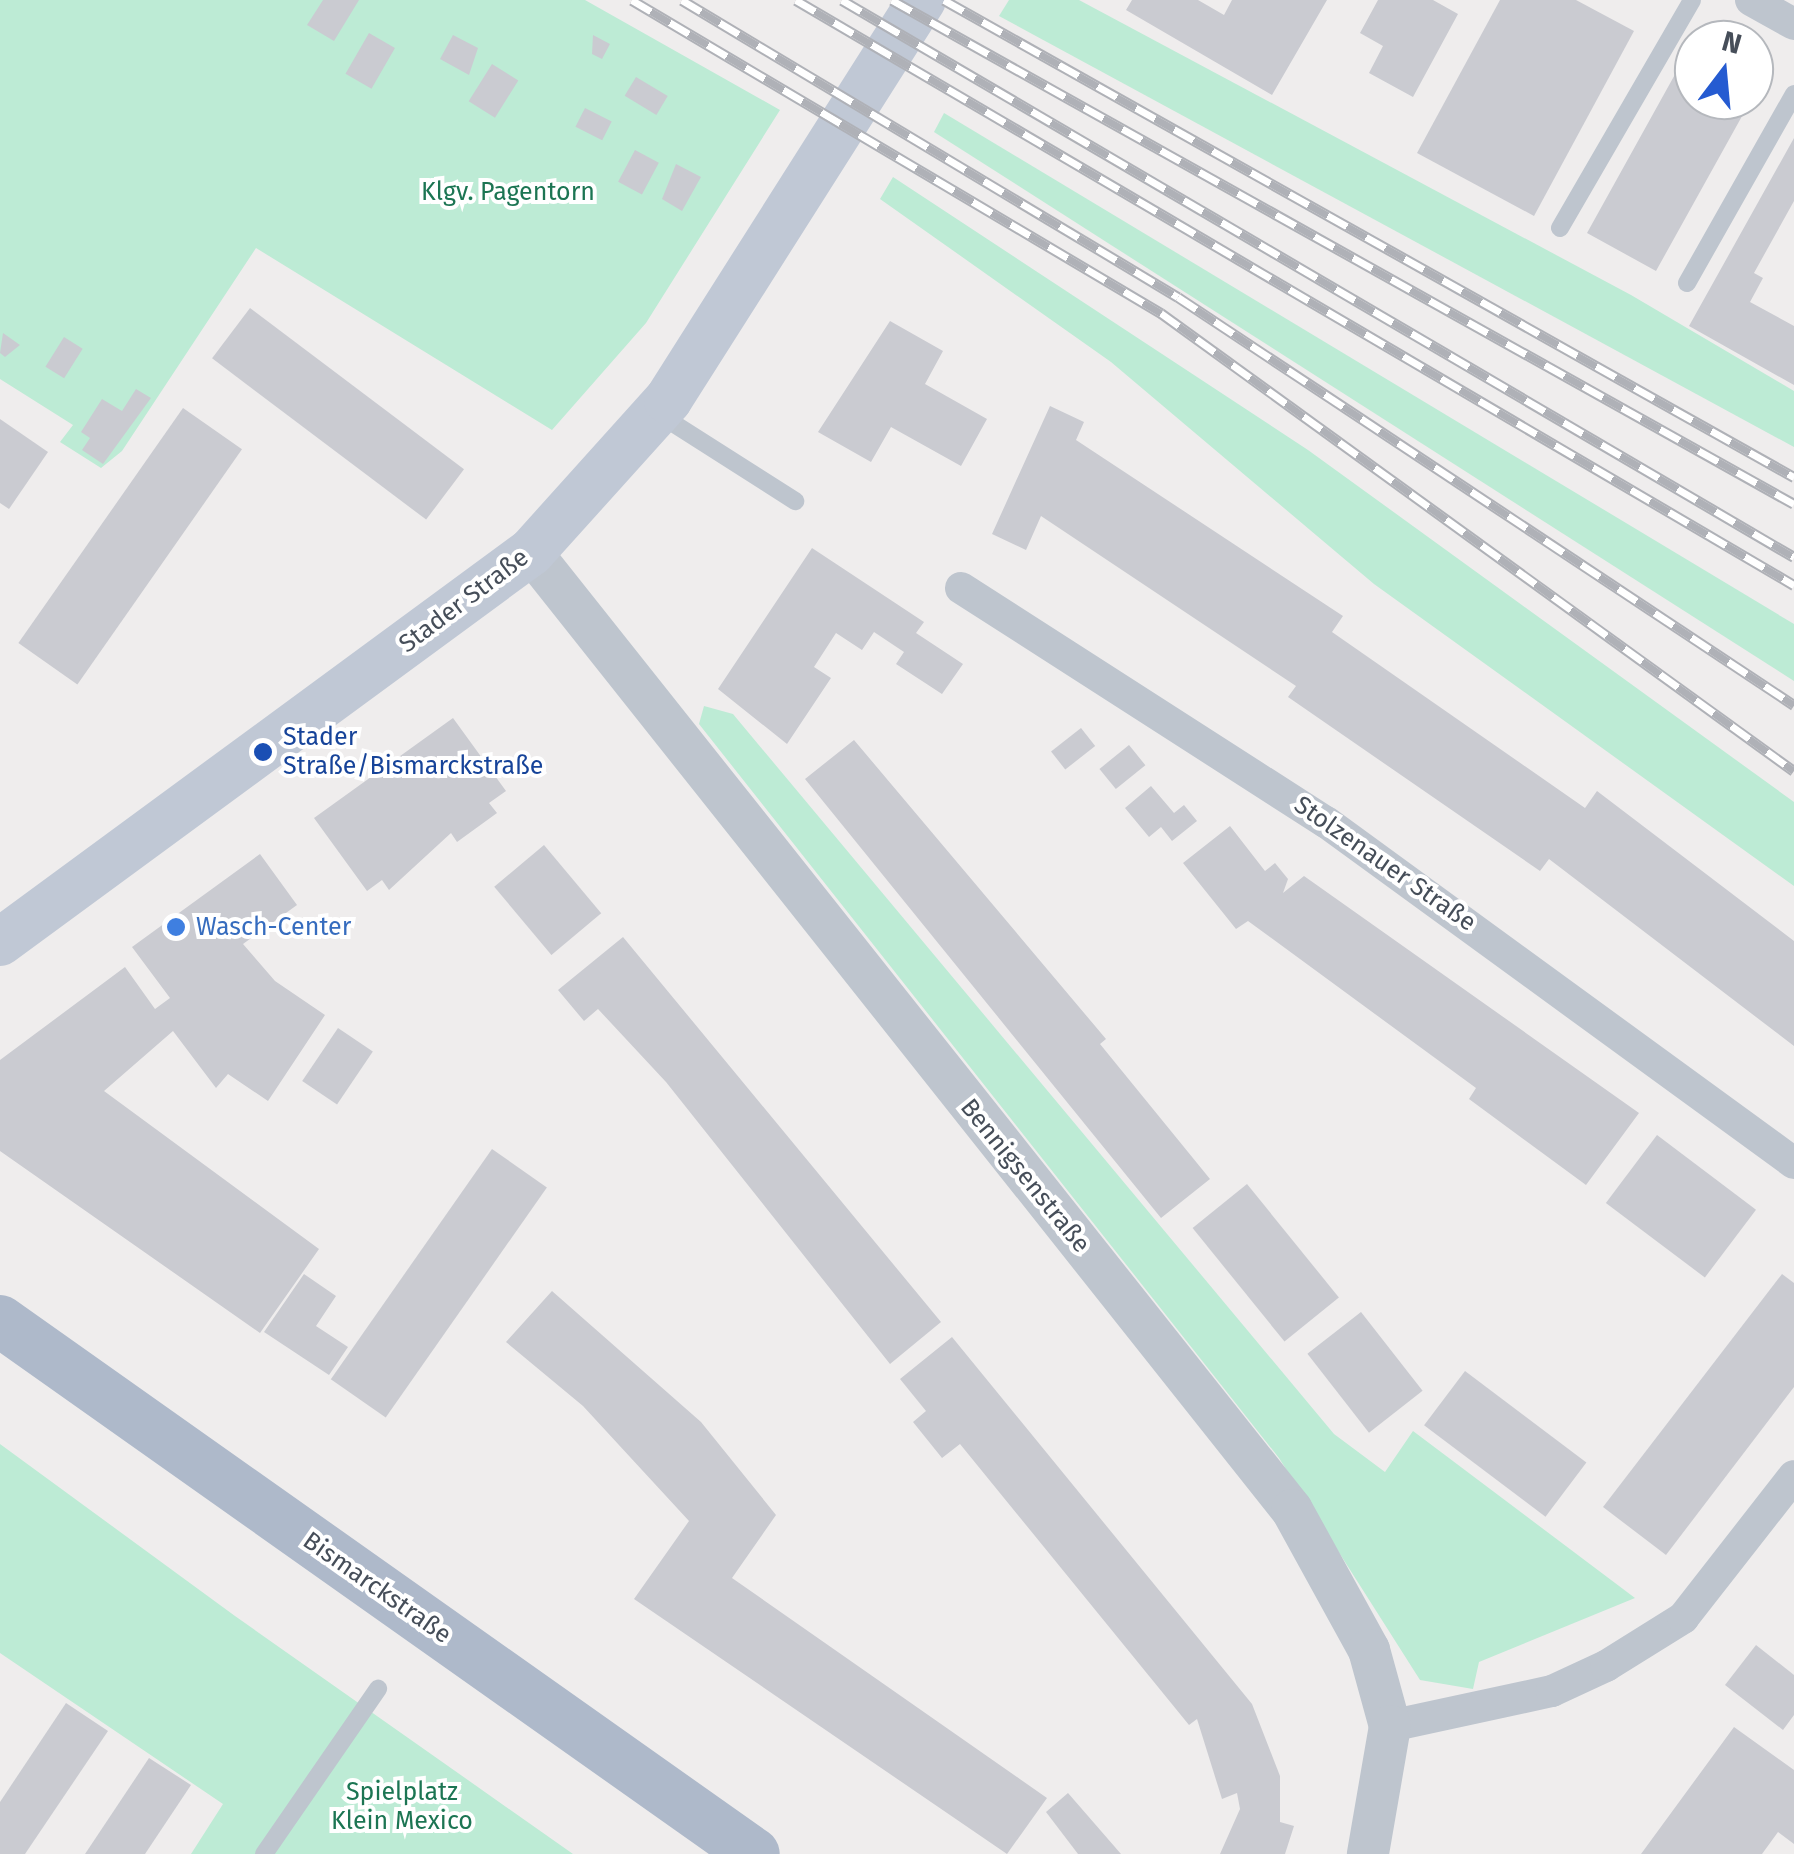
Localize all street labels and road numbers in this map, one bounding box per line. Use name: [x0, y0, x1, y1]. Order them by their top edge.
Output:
street label: Stader Straße: [393, 543, 535, 659]
street label: Stolzenauer Straße: [1288, 790, 1482, 938]
street label: Bennigsenstraße: [954, 1093, 1096, 1259]
street label: Bismarckstraße: [297, 1526, 457, 1650]

